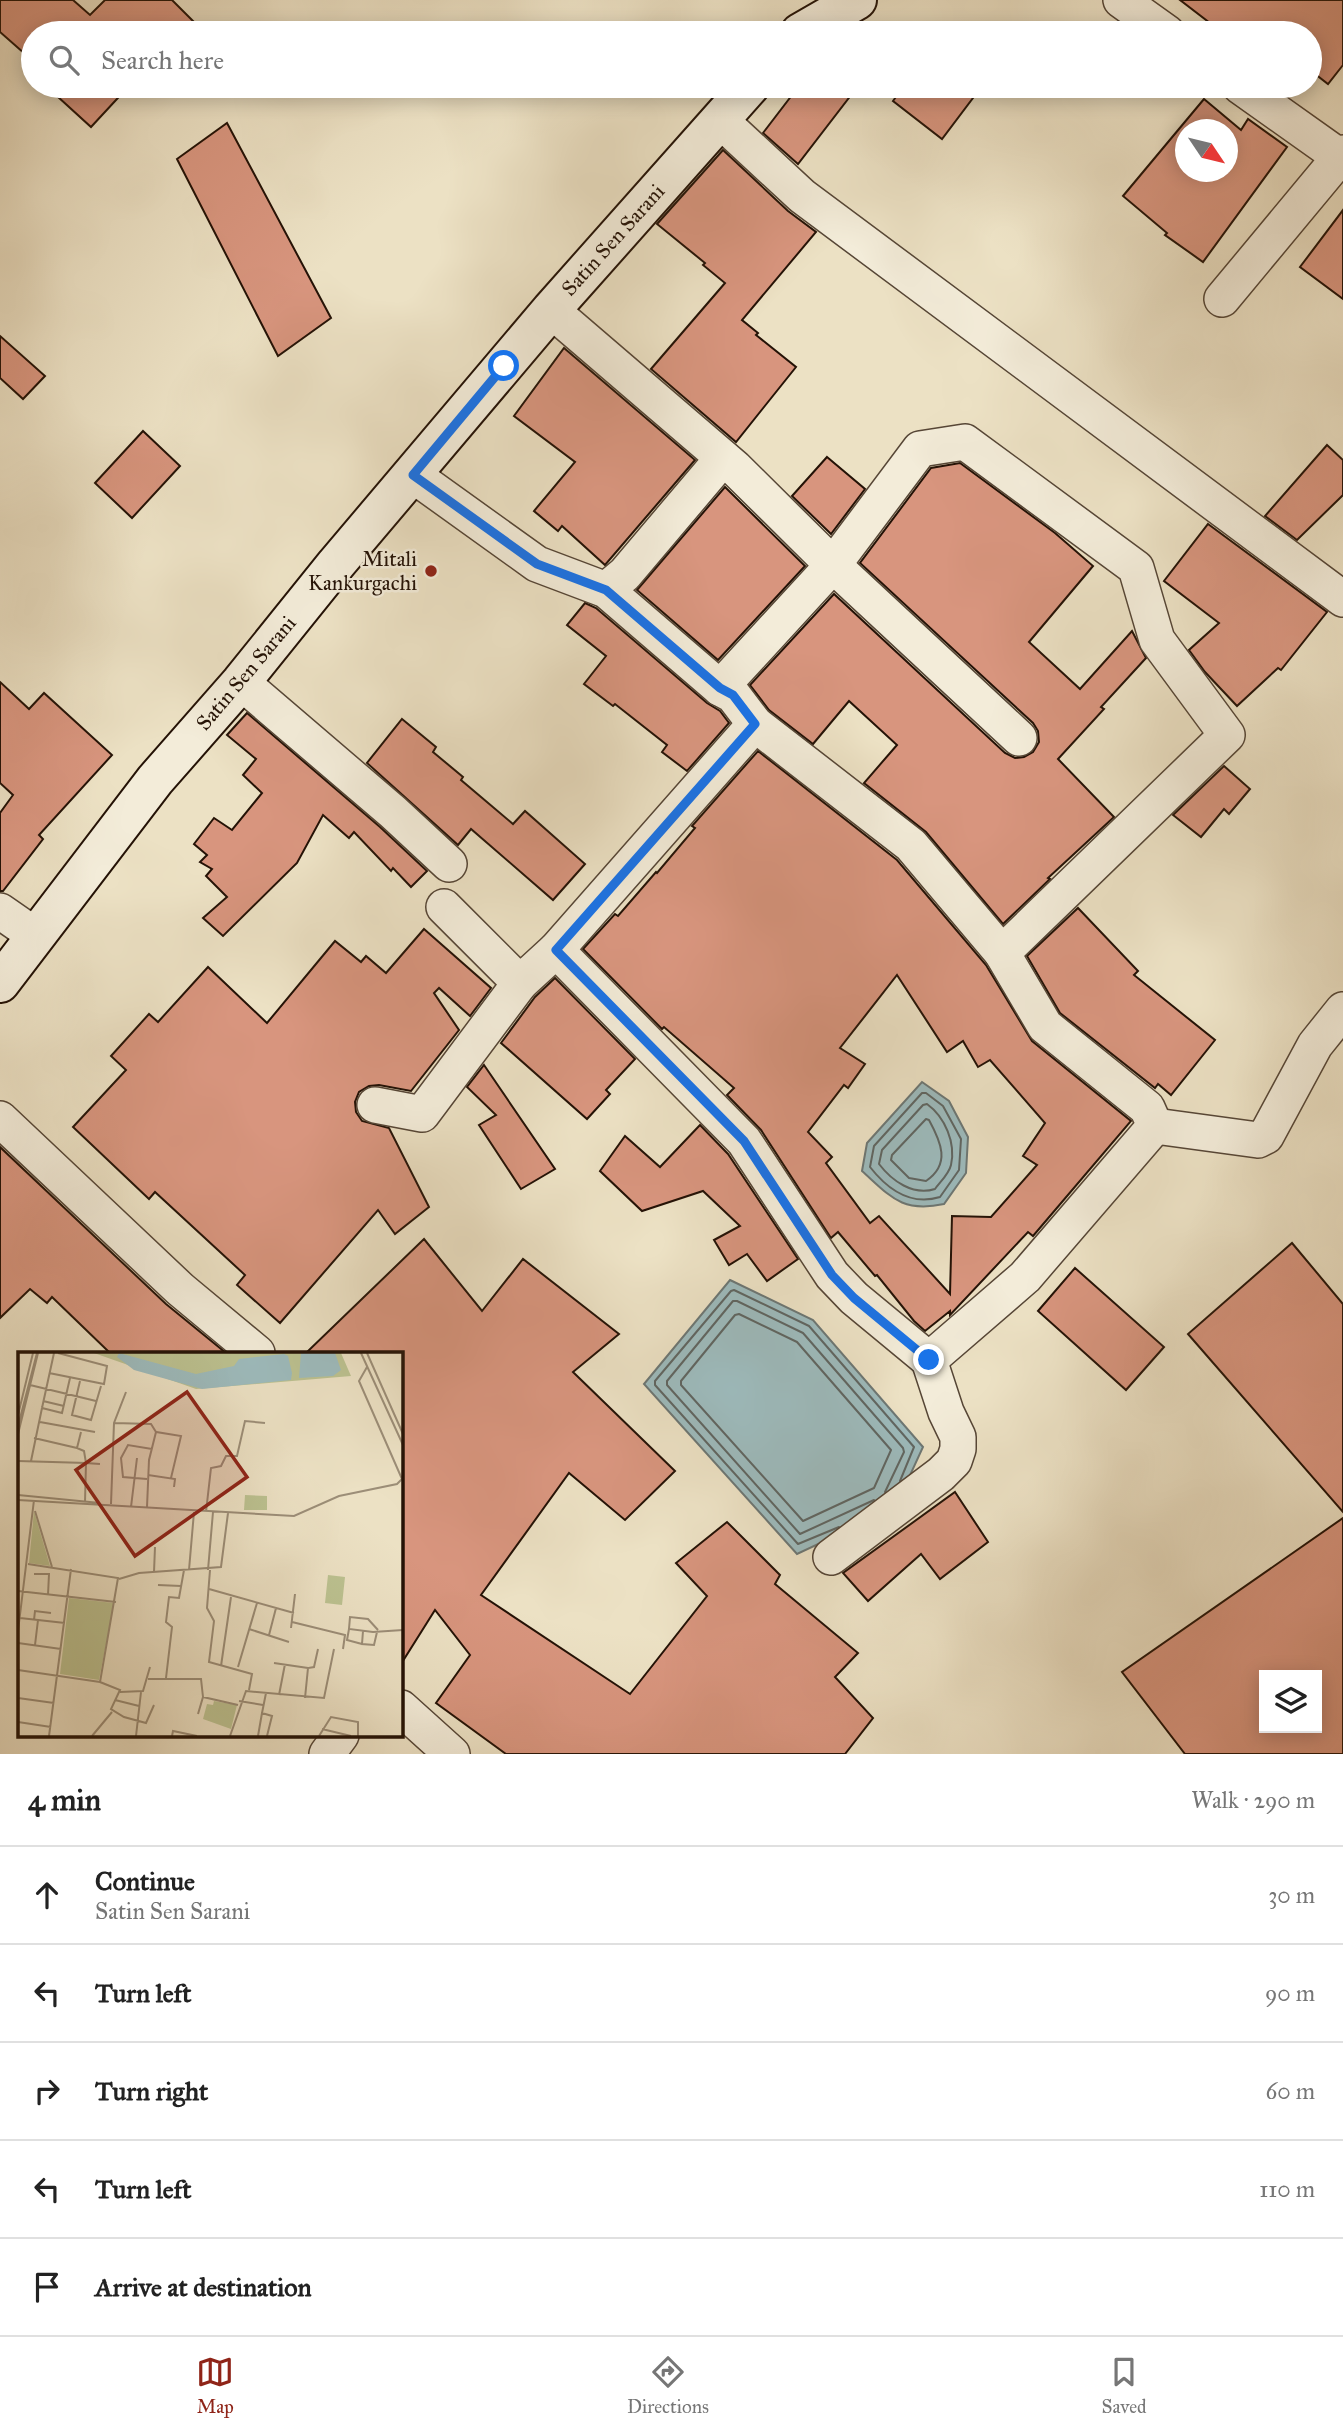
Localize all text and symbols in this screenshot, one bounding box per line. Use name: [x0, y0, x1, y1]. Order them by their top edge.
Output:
search box: [21, 21, 1322, 98]
icon: search: [45, 41, 83, 79]
text: Search here: [101, 44, 224, 76]
north arrow: [1175, 119, 1238, 182]
street label: Satin Sen Sarani: [556, 179, 670, 301]
route start: [488, 350, 519, 381]
place label: Mitali Kankurgachi: [308, 546, 417, 596]
marker: Mitali Kankurgachi: [423, 563, 439, 579]
street label: Satin Sen Sarani: [191, 610, 302, 736]
route end: [913, 1344, 944, 1375]
inset map: [18, 1352, 402, 1736]
map controls: [1259, 1670, 1322, 1733]
button: layers: [1259, 1670, 1322, 1733]
text: 4 min: [28, 1782, 101, 1818]
text: Walk · 290 m: [1191, 1786, 1315, 1814]
text: Continue: [95, 1865, 195, 1897]
icon: ahead: [28, 1876, 66, 1914]
text: 30 m: [1268, 1881, 1315, 1909]
text: Satin Sen Sarani: [95, 1897, 250, 1925]
icon: left: [28, 1974, 66, 2012]
text: Turn left: [95, 1977, 191, 2009]
text: 90 m: [1265, 1979, 1315, 2007]
icon: right: [28, 2072, 66, 2110]
text: Turn right: [95, 2075, 208, 2107]
text: 60 m: [1266, 2077, 1315, 2105]
icon: left: [28, 2170, 66, 2208]
text: Turn left: [95, 2173, 191, 2205]
text: 110 m: [1259, 2175, 1315, 2203]
icon: arrive: [28, 2268, 66, 2306]
text: Arrive at destination: [95, 2271, 312, 2303]
tab: Map: [196, 2353, 234, 2418]
tab: Directions: [627, 2353, 709, 2418]
tab: Saved: [1102, 2353, 1147, 2418]

